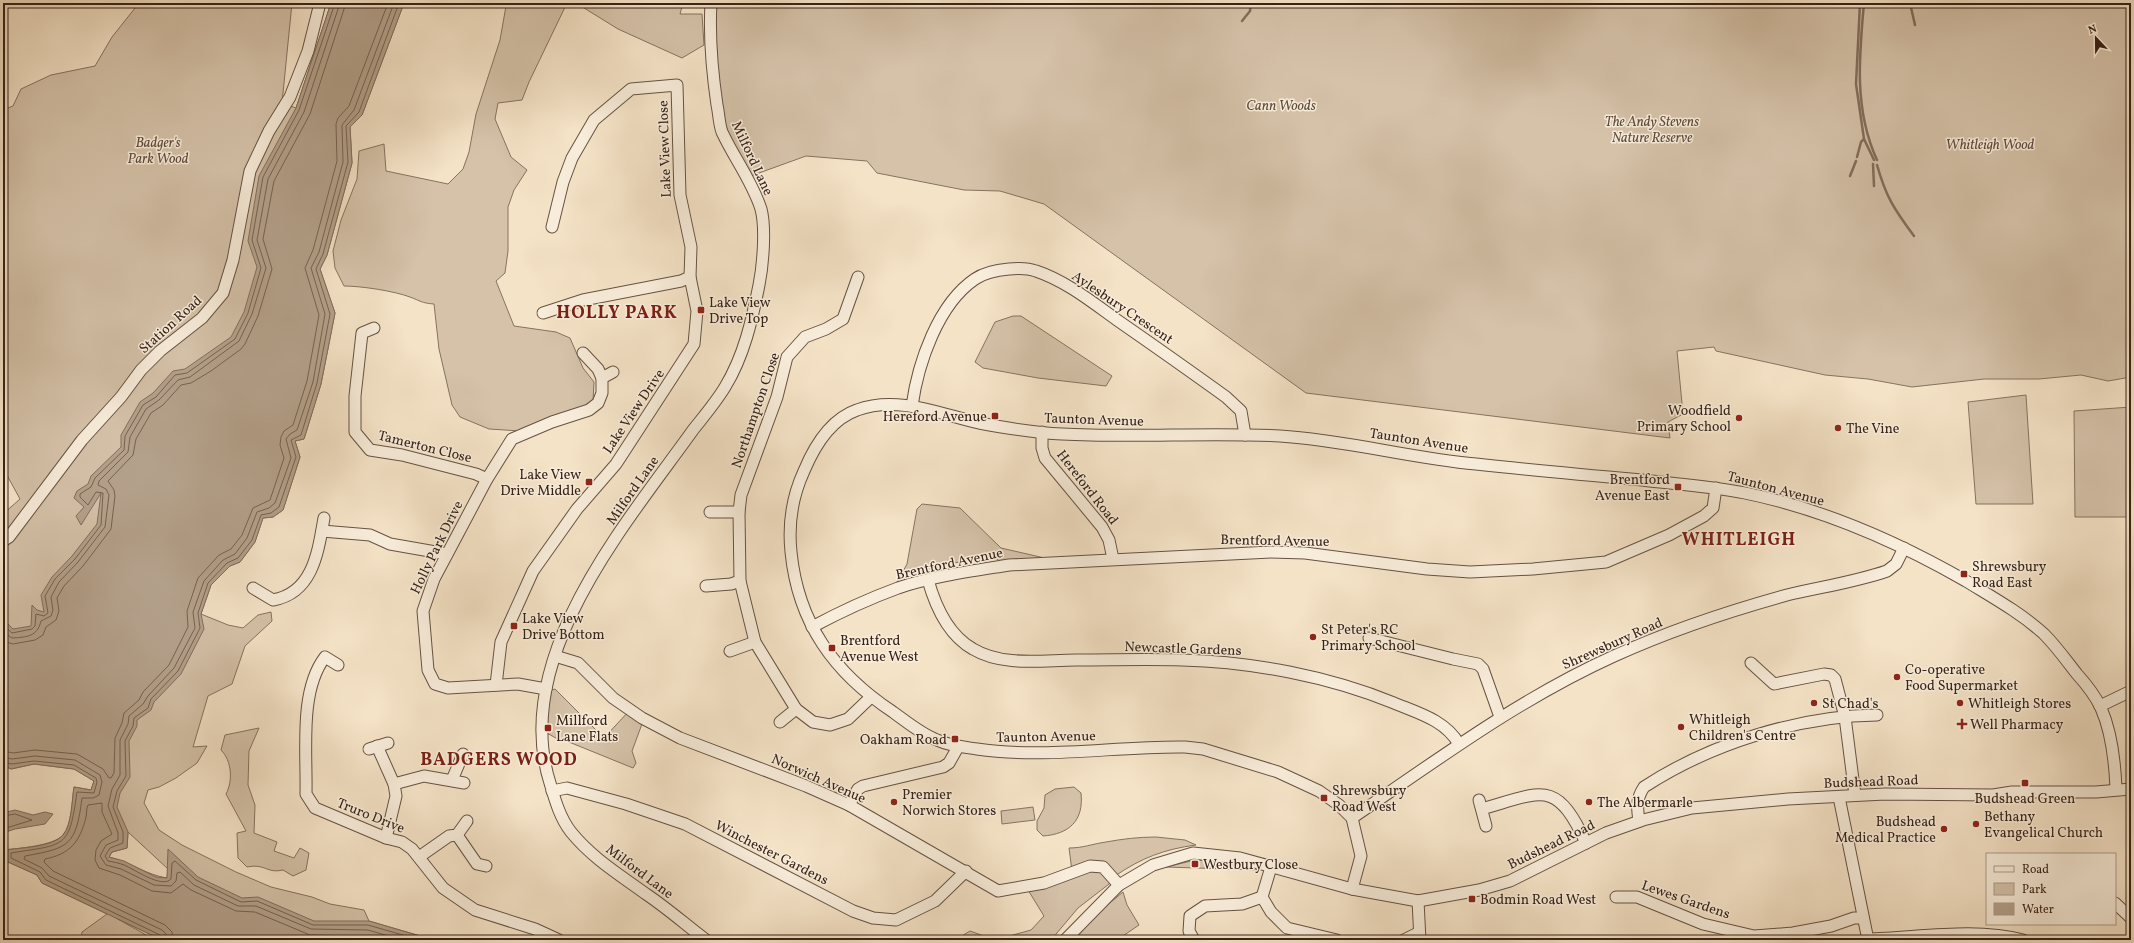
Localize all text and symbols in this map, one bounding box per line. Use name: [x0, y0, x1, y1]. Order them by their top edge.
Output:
north arrow: [2076, 18, 2116, 58]
text: N: [2086, 22, 2099, 39]
park label: Cann Woods: [1246, 97, 1316, 116]
street label: Lake View Close: [654, 100, 677, 198]
park label: The Andy Stevens Nature Reserve: [1605, 113, 1699, 148]
street label: Milford Lane: [726, 118, 777, 199]
park label: Badger's Park Wood: [128, 134, 189, 169]
park label: Whitleigh Wood: [1946, 136, 2035, 155]
street label: Aylesbury Crescent: [1068, 267, 1177, 349]
street label: Station Road: [135, 292, 207, 359]
place label: Lake View Drive Top: [709, 294, 771, 329]
district label: HOLLY PARK: [556, 301, 678, 326]
marker: Lake View Drive Top: [696, 305, 706, 315]
street label: Northampton Close: [728, 350, 785, 471]
street label: Lake View Drive: [599, 365, 670, 458]
place label: Woodfield Primary School: [1637, 402, 1731, 437]
place label: Hereford Avenue: [883, 408, 987, 427]
street label: Taunton Avenue: [1044, 409, 1144, 432]
marker: Hereford Avenue: [990, 411, 1000, 421]
marker: Woodfield Primary School: [1734, 413, 1744, 423]
place label: The Vine: [1846, 420, 1900, 439]
marker: The Vine: [1833, 423, 1843, 433]
street label: Taunton Avenue: [1368, 424, 1470, 459]
street label: Tamerton Close: [376, 427, 474, 468]
street label: Hereford Road: [1052, 447, 1122, 529]
street label: Milford Lane: [602, 452, 664, 529]
place label: Lake View Drive Middle: [500, 466, 581, 501]
street label: Taunton Avenue: [1725, 467, 1827, 512]
place label: Brentford Avenue East: [1595, 471, 1670, 506]
marker: Lake View Drive Middle: [584, 477, 594, 487]
marker: Brentford Avenue East: [1673, 482, 1683, 492]
street label: Holly Park Drive: [407, 497, 468, 598]
district label: WHITLEIGH: [1682, 528, 1796, 553]
street label: Brentford Avenue: [1220, 531, 1330, 552]
street label: Brentford Avenue: [894, 544, 1005, 585]
place label: Shrewsbury Road East: [1972, 558, 2047, 593]
marker: Shrewsbury Road East: [1959, 569, 1969, 579]
place label: Lake View Drive Bottom: [522, 610, 605, 645]
street label: Shrewsbury Road: [1559, 614, 1666, 675]
marker: Lake View Drive Bottom: [509, 621, 519, 631]
place label: St Peter's RC Primary School: [1321, 621, 1415, 656]
place label: Brentford Avenue West: [840, 632, 919, 667]
marker: St Peter's RC Primary School: [1308, 632, 1318, 642]
street label: Newcastle Gardens: [1124, 638, 1242, 661]
marker: Brentford Avenue West: [827, 643, 837, 653]
place label: Co-operative Food Supermarket: [1905, 661, 2018, 696]
marker: Co-operative Food Supermarket: [1892, 672, 1902, 682]
place label: St Chad's: [1822, 695, 1879, 714]
place label: Whitleigh Stores: [1968, 695, 2071, 714]
marker: St Chad's: [1809, 698, 1819, 708]
marker: Whitleigh Stores: [1955, 698, 1965, 708]
place label: Whitleigh Children's Centre: [1689, 711, 1796, 746]
place label: Millford Lane Flats: [556, 712, 618, 747]
place label: Well Pharmacy: [1970, 716, 2064, 735]
marker: Well Pharmacy: [1957, 719, 1967, 729]
marker: Whitleigh Children's Centre: [1676, 722, 1686, 732]
marker: Millford Lane Flats: [543, 723, 553, 733]
street label: Taunton Avenue: [996, 727, 1096, 748]
place label: Oakham Road: [860, 731, 947, 750]
marker: Oakham Road: [950, 734, 960, 744]
district label: BADGERS WOOD: [420, 748, 578, 773]
street label: Norwich Avenue: [768, 750, 869, 809]
street label: Budshead Road: [1823, 771, 1919, 794]
marker: Budshead Green: [2020, 778, 2030, 788]
place label: Shrewsbury Road West: [1332, 782, 1407, 817]
place label: Premier Norwich Stores: [902, 786, 996, 821]
place label: Budshead Green: [1975, 790, 2075, 809]
marker: Shrewsbury Road West: [1319, 793, 1329, 803]
street label: Truro Drive: [334, 794, 408, 839]
place label: The Albermarle: [1597, 794, 1693, 813]
marker: Premier Norwich Stores: [889, 797, 899, 807]
marker: The Albermarle: [1584, 797, 1594, 807]
place label: Bethany Evangelical Church: [1984, 808, 2103, 843]
place label: Budshead Medical Practice: [1835, 813, 1936, 848]
street label: Winchester Gardens: [711, 816, 831, 890]
street label: Budshead Road: [1505, 816, 1599, 875]
marker: Bethany Evangelical Church: [1971, 819, 1981, 829]
marker: Budshead Medical Practice: [1939, 824, 1949, 834]
street label: Milford Lane: [601, 841, 677, 904]
legend: [1986, 853, 2116, 925]
place label: Westbury Close: [1203, 856, 1299, 875]
marker: Westbury Close: [1190, 859, 1200, 869]
text: Road: [2022, 862, 2049, 878]
street label: Lewes Gardens: [1639, 876, 1732, 924]
text: Park: [2022, 882, 2047, 898]
place label: Bodmin Road West: [1480, 891, 1596, 910]
marker: Bodmin Road West: [1467, 894, 1477, 904]
text: Water: [2022, 902, 2054, 918]

